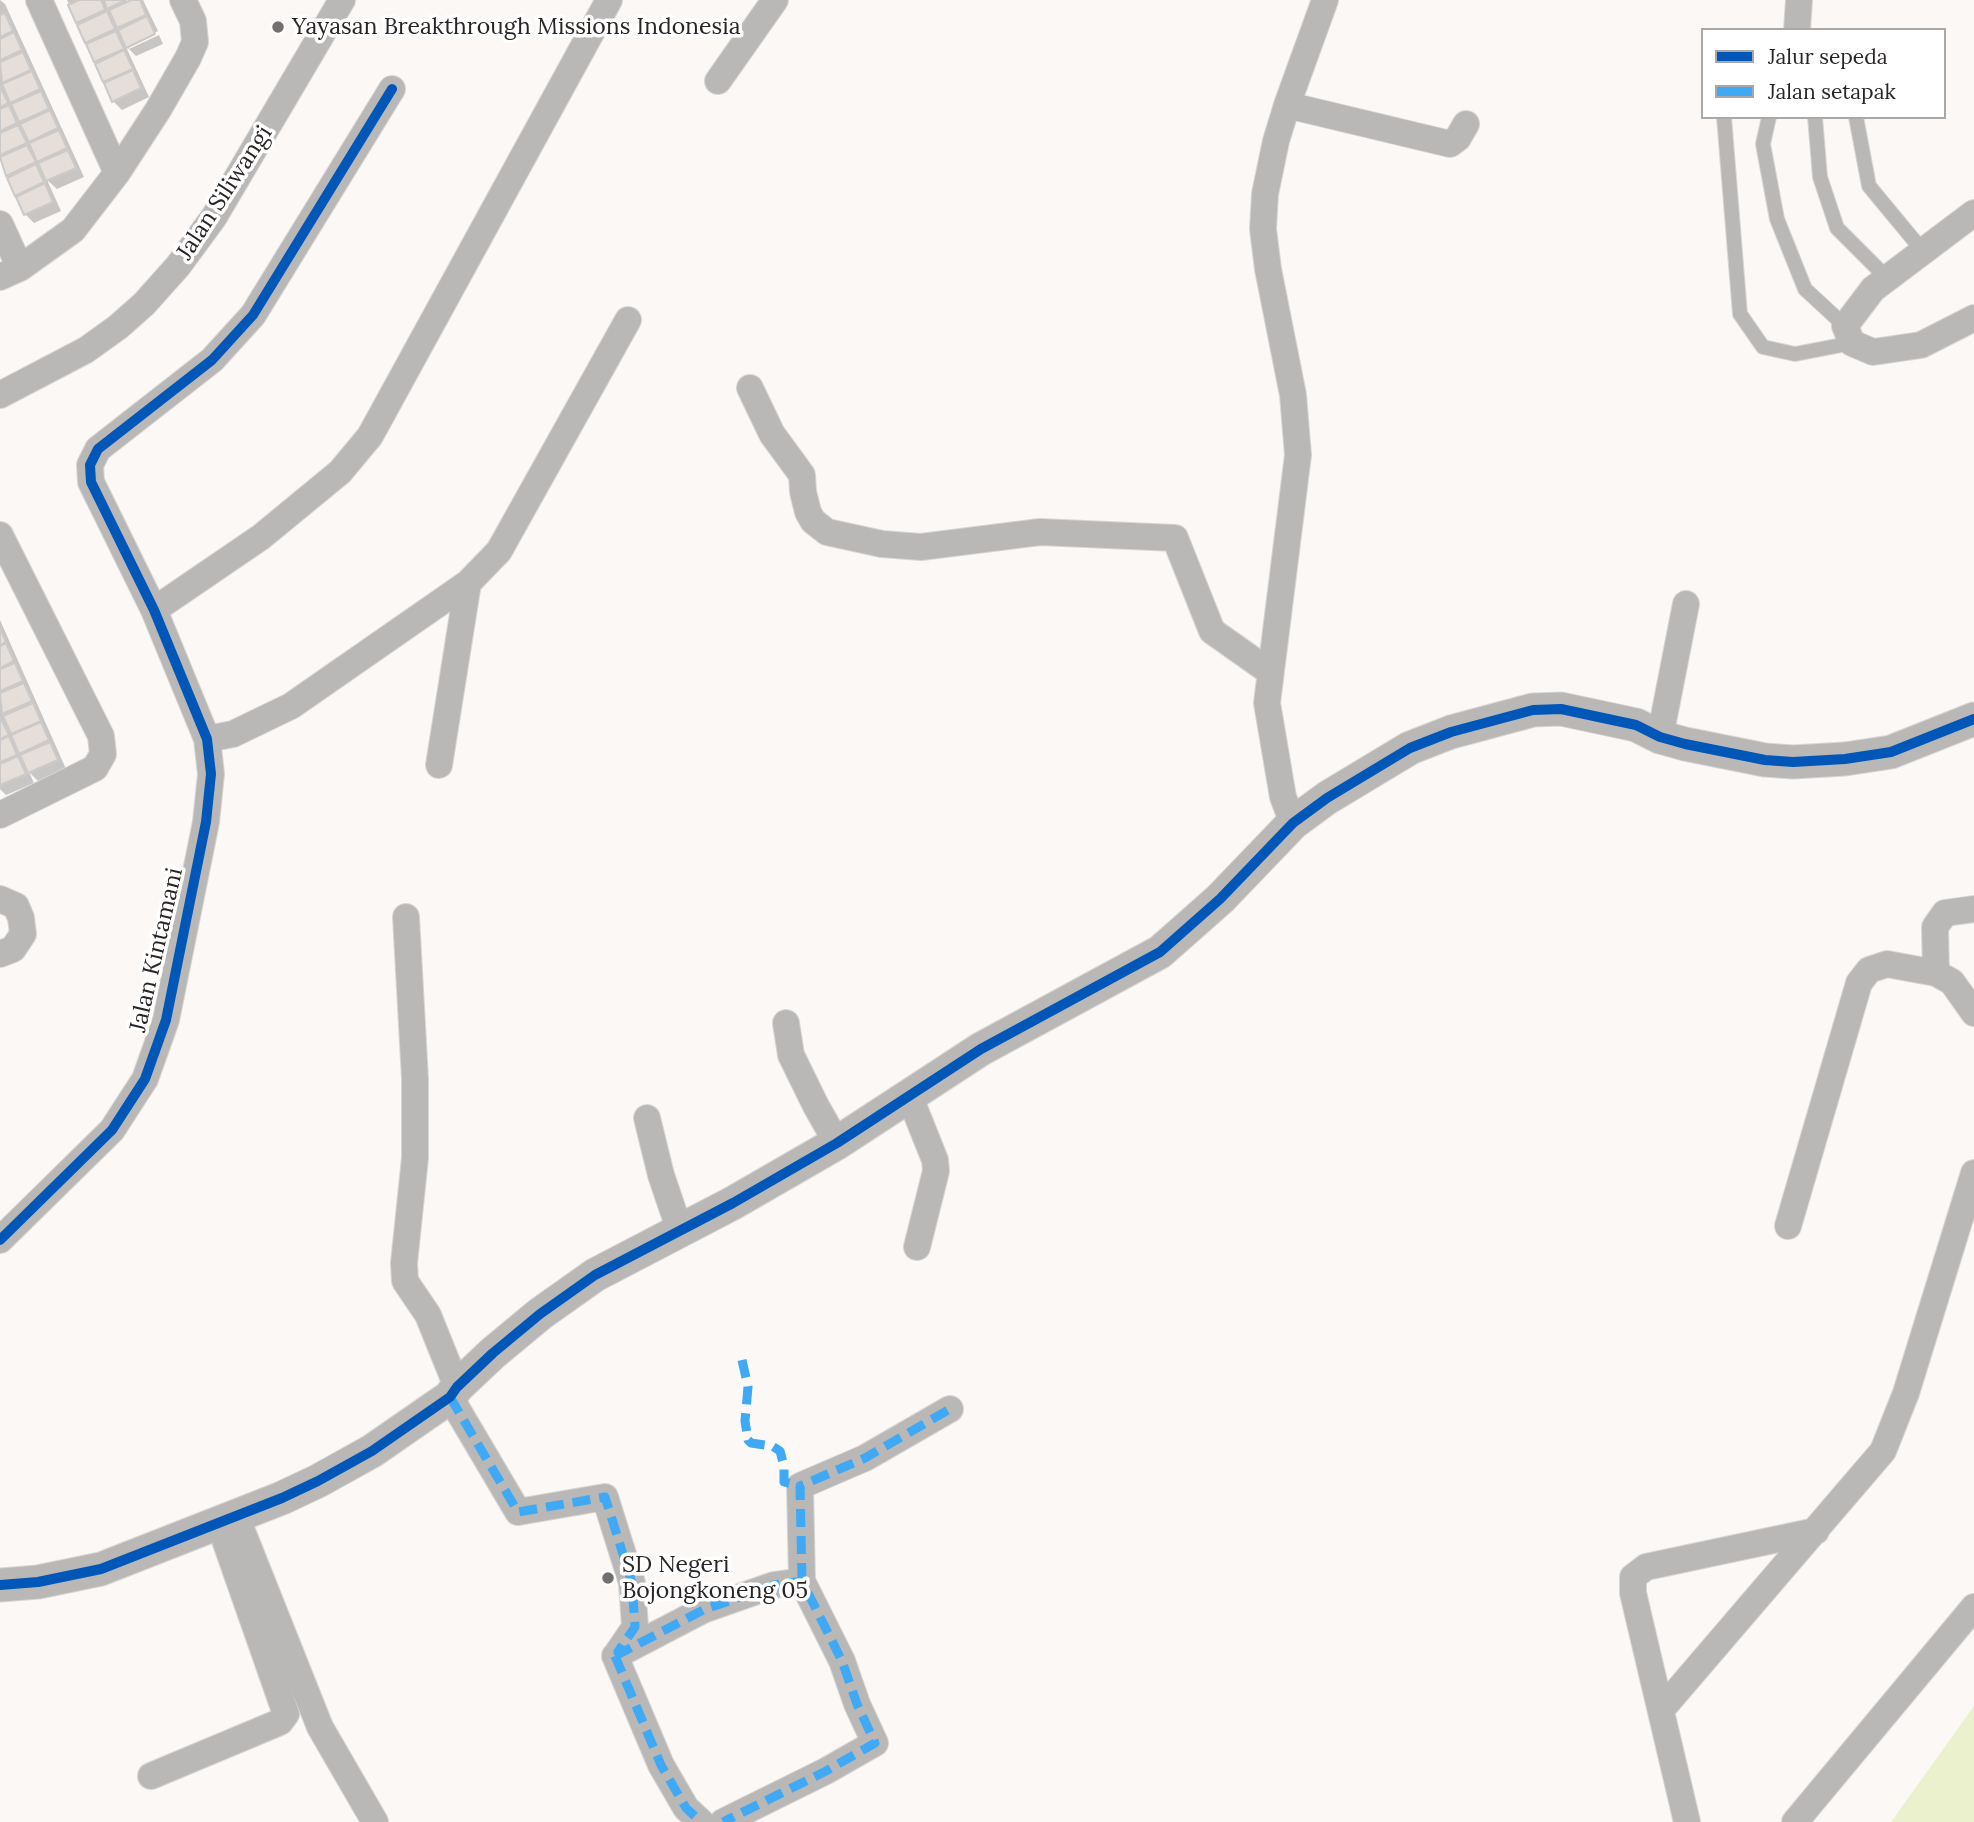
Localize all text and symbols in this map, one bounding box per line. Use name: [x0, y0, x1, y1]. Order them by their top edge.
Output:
place label: Yayasan Breakthrough Missions Indonesia: [292, 13, 740, 41]
marker: Yayasan Breakthrough Missions Indonesia: [270, 19, 286, 35]
legend: [1701, 28, 1946, 119]
text: Jalur sepeda: [1768, 43, 1888, 70]
text: Jalan setapak: [1768, 78, 1896, 105]
street label: Jalan Siliwangi: [171, 121, 279, 265]
street label: Jalan Kintamani: [125, 865, 189, 1035]
place label: SD Negeri Bojongkoneng 05: [622, 1551, 808, 1605]
marker: SD Negeri Bojongkoneng 05: [600, 1570, 616, 1586]

